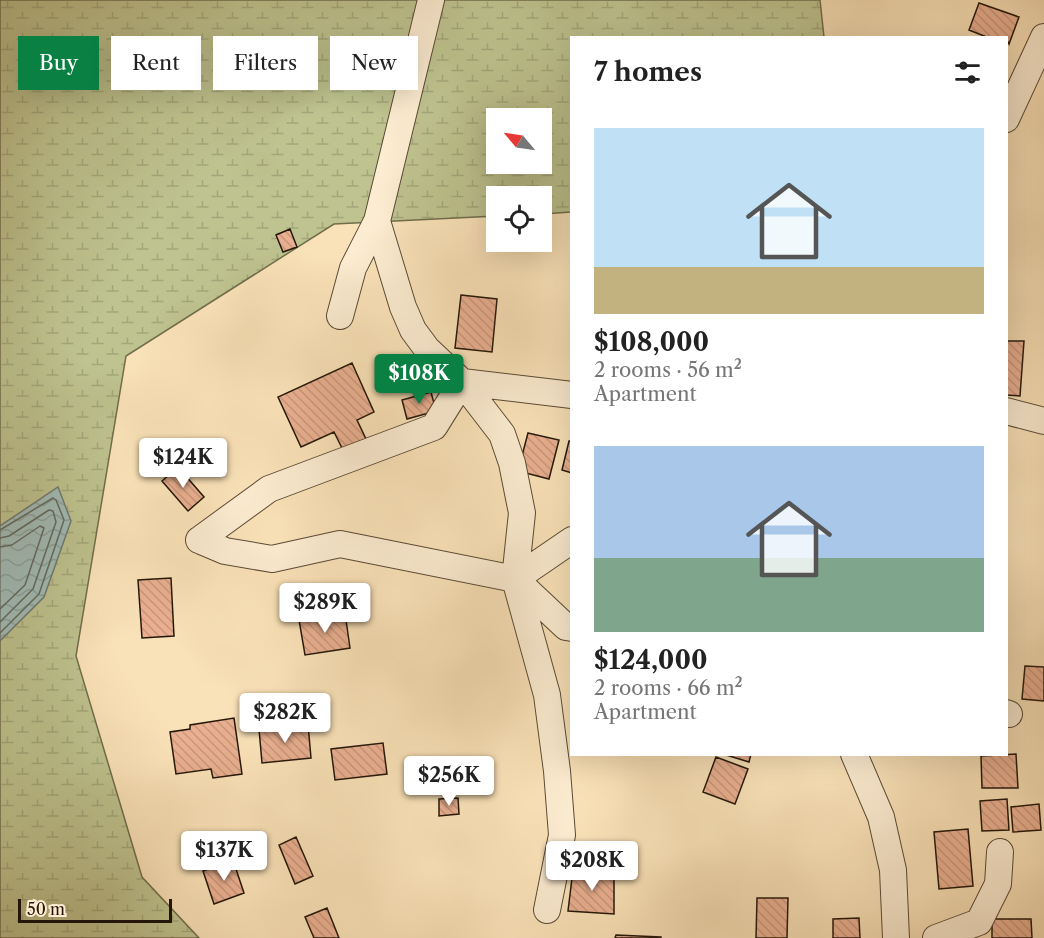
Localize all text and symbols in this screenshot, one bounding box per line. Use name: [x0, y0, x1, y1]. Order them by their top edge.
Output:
chip: Buy: [18, 36, 99, 90]
chip: Rent: [111, 36, 201, 90]
chip: Filters: [213, 36, 318, 90]
chip: New: [330, 36, 418, 90]
text: 7 homes: [594, 56, 702, 88]
icon: filters: [951, 56, 984, 89]
north arrow: [486, 108, 552, 174]
map controls: [486, 108, 552, 252]
icon: home: [735, 167, 843, 275]
button: locate: [486, 186, 552, 252]
text: $108,000: [594, 326, 709, 358]
pin: $108K: [377, 354, 461, 405]
text: 2 rooms · 56 m²: [594, 358, 742, 382]
text: $108K: [388, 361, 450, 385]
text: Apartment: [594, 382, 697, 406]
pin: $124K: [141, 438, 225, 489]
text: $124K: [153, 445, 213, 469]
icon: home: [735, 485, 843, 593]
pin: $289K: [283, 583, 367, 634]
text: $289K: [293, 590, 357, 614]
text: $124,000: [594, 644, 708, 676]
text: 2 rooms · 66 m²: [594, 676, 743, 700]
pin: $282K: [243, 693, 327, 744]
text: $282K: [253, 700, 317, 724]
text: Apartment: [594, 700, 697, 724]
pin: $256K: [407, 756, 491, 807]
text: $256K: [418, 763, 480, 787]
pin: $137K: [182, 831, 266, 882]
text: $137K: [195, 838, 253, 862]
pin: $208K: [550, 841, 634, 892]
text: $208K: [560, 848, 624, 872]
scale bar: [18, 896, 172, 924]
text: 50 m: [27, 899, 65, 919]

